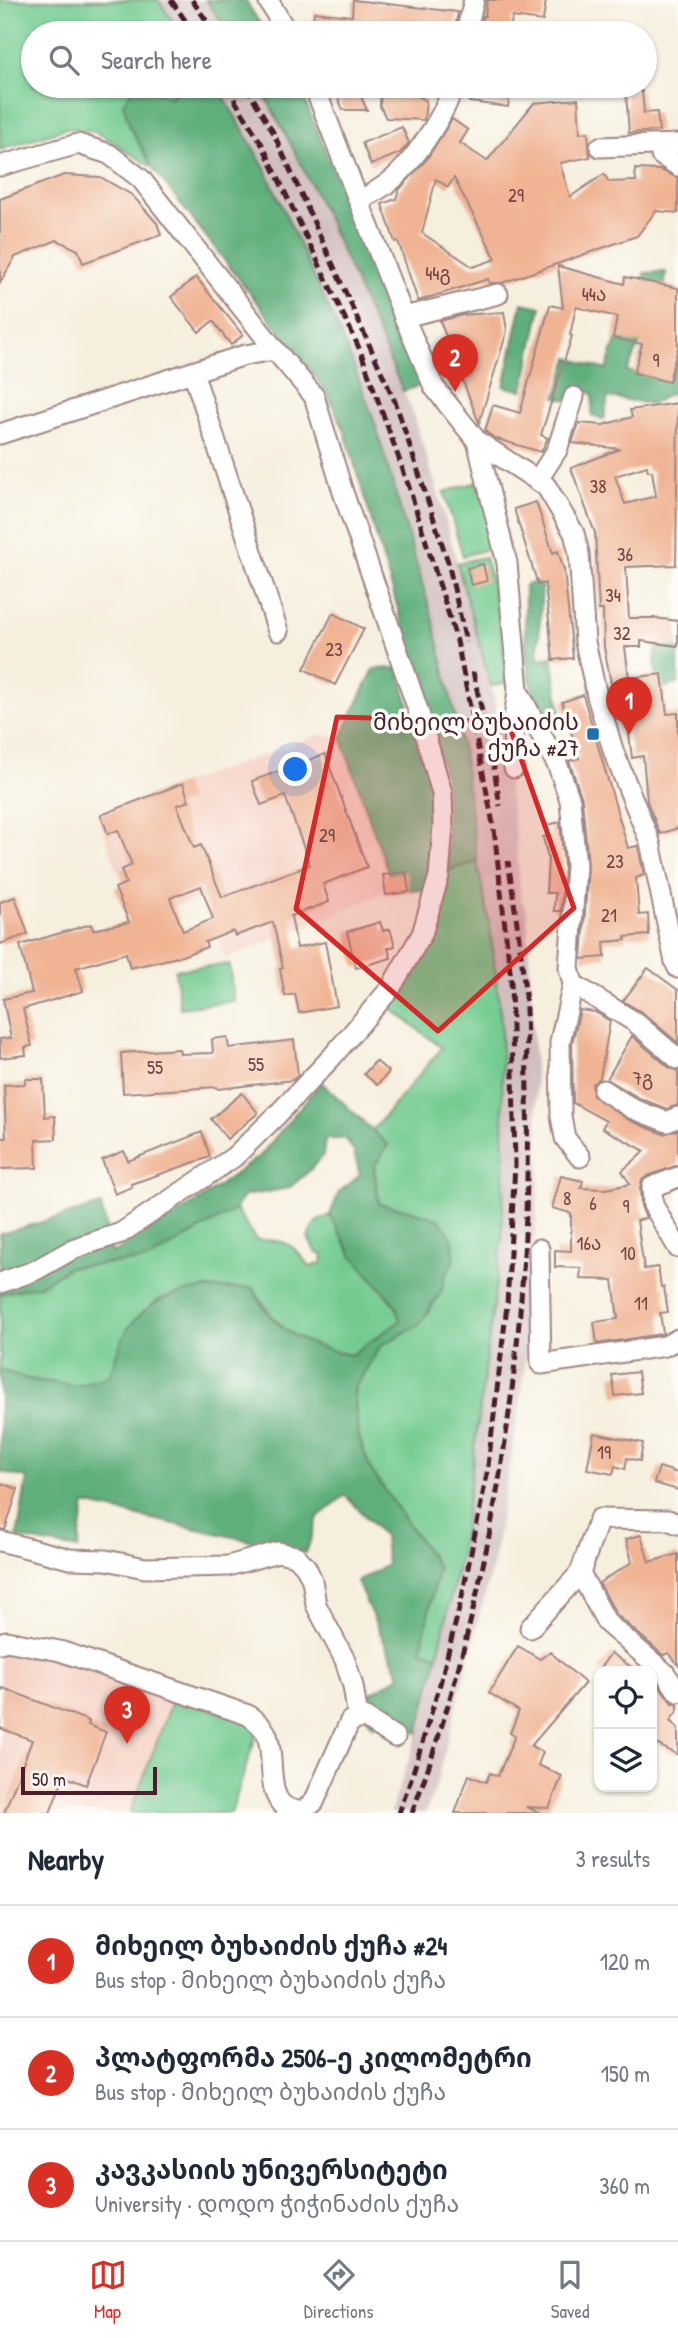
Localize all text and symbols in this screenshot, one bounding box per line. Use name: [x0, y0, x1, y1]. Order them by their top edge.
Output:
search box: [21, 21, 657, 98]
icon: search: [45, 41, 83, 79]
text: Search here: [101, 42, 212, 77]
house number: 29: [508, 182, 524, 208]
house number: 44გ: [425, 260, 451, 286]
house number: 44ა: [582, 281, 606, 307]
pin: 2: [432, 334, 478, 392]
house number: 9: [653, 347, 660, 373]
house number: 38: [590, 473, 606, 499]
house number: 36: [617, 541, 633, 567]
house number: 34: [605, 582, 621, 608]
house number: 32: [613, 620, 631, 646]
house number: 23: [325, 636, 343, 662]
pin: 1: [606, 677, 652, 735]
place label: მიხეილ ბუხაიძის ქუჩა #27: [373, 706, 579, 763]
marker: მიხეილ ბუხაიძის ქუჩა #27: [585, 726, 601, 742]
your location: [278, 752, 312, 786]
house number: 29: [319, 822, 335, 848]
house number: 23: [606, 848, 624, 874]
house number: 21: [601, 902, 617, 928]
house number: 55: [248, 1051, 264, 1077]
house number: 55: [147, 1054, 163, 1080]
house number: 7გ: [633, 1065, 653, 1091]
house number: 8: [563, 1185, 571, 1211]
house number: 6: [589, 1190, 597, 1216]
house number: 9: [623, 1193, 630, 1219]
house number: 16ა: [577, 1230, 601, 1256]
house number: 10: [620, 1240, 636, 1266]
house number: 11: [634, 1290, 648, 1316]
house number: 19: [597, 1439, 611, 1465]
map controls: [594, 1666, 657, 1792]
button: locate: [594, 1666, 657, 1729]
pin: 3: [104, 1686, 150, 1744]
button: layers: [594, 1729, 657, 1792]
scale bar: [21, 1764, 158, 1796]
text: 50 m: [32, 1766, 66, 1792]
text: Nearby: [28, 1839, 104, 1879]
text: 3 results: [575, 1843, 650, 1874]
text: მიხეილ ბუხაიძის ქუჩა #24: [95, 1928, 447, 1963]
text: 1: [47, 1946, 55, 1977]
text: 120 m: [600, 1946, 650, 1977]
text: Bus stop · მიხეილ ბუხაიძის ქუჩა: [95, 1964, 446, 1995]
text: პლატფორმა 2506-ე კილომეტრი: [95, 2040, 532, 2075]
text: 2: [46, 2058, 56, 2089]
text: 150 m: [601, 2058, 650, 2089]
text: Bus stop · მიხეილ ბუხაიძის ქუჩა: [95, 2076, 446, 2107]
text: კავკასიის უნივერსიტეტი: [95, 2152, 448, 2187]
text: 3: [46, 2170, 56, 2201]
text: 360 m: [599, 2170, 650, 2201]
text: University · დოდო ჭიჭინაძის ქუჩა: [95, 2188, 459, 2219]
tab: Map: [89, 2256, 127, 2324]
tab: Directions: [304, 2256, 374, 2324]
tab: Saved: [551, 2256, 589, 2324]

